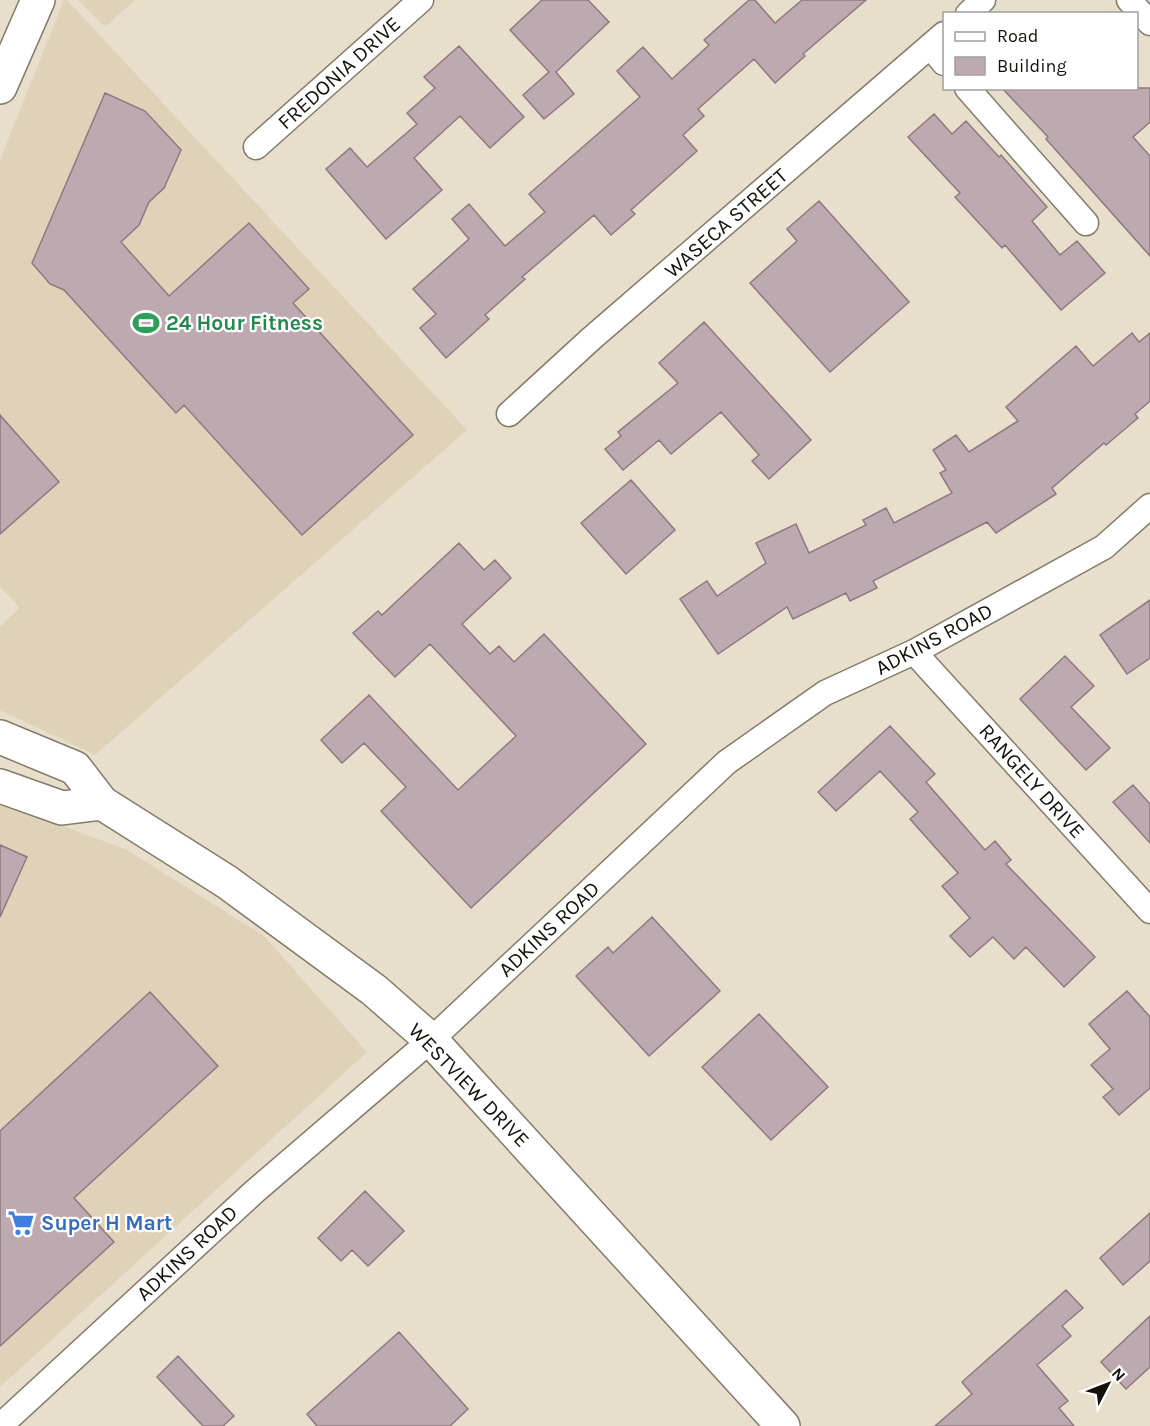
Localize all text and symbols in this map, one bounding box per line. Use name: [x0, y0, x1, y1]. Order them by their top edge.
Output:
street label: FREDONIA DRIVE: [273, 12, 405, 134]
legend: [943, 12, 1138, 90]
text: Road: [997, 25, 1038, 47]
text: Building: [997, 55, 1067, 77]
street label: WASECA STREET: [660, 163, 793, 283]
sports icon: 24 Hour Fitness: [131, 308, 161, 338]
place label: 24 Hour Fitness: [166, 311, 323, 335]
street label: ADKINS ROAD: [871, 598, 997, 680]
street label: RANGELY DRIVE: [974, 719, 1090, 843]
street label: ADKINS ROAD: [494, 876, 604, 982]
street label: WESTVIEW DRIVE: [404, 1018, 534, 1152]
street label: ADKINS ROAD: [132, 1200, 242, 1306]
supermarket icon: Super H Mart: [6, 1208, 36, 1238]
place label: Super H Mart: [41, 1211, 172, 1235]
north arrow: [1078, 1354, 1138, 1414]
text: N: [1108, 1364, 1130, 1385]

